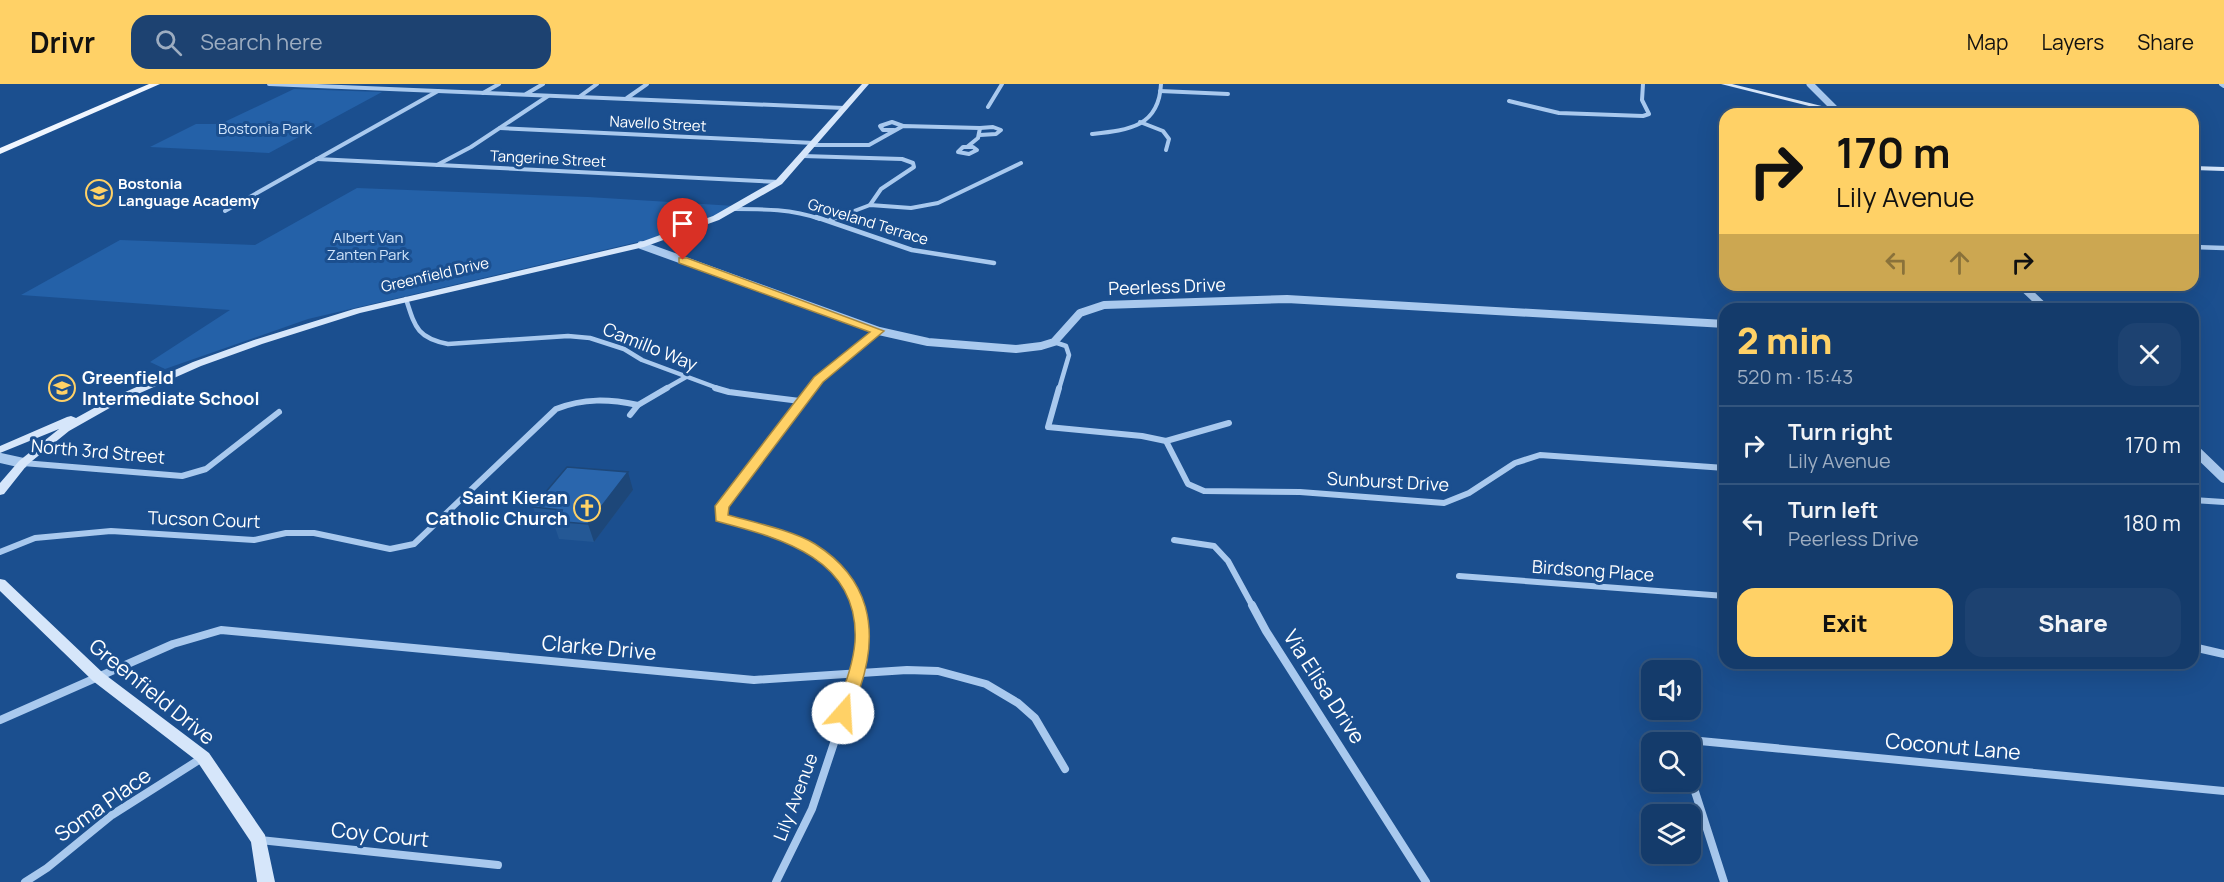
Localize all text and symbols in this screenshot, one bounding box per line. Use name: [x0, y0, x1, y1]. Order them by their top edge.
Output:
search box: [131, 15, 551, 69]
text: Drivr: [30, 23, 95, 61]
icon: search: [152, 26, 185, 59]
text: Search here: [200, 27, 323, 57]
text: Map: [1967, 28, 2008, 56]
text: Layers: [2041, 28, 2104, 56]
text: Share: [2137, 28, 2194, 56]
street label: Navello Street: [609, 110, 707, 137]
park label: Bostonia Park: [218, 118, 313, 139]
text: 170 m: [1836, 123, 1951, 181]
icon: right: [1737, 132, 1815, 210]
street label: Tangerine Street: [489, 145, 607, 172]
place label: Bostonia Language Academy: [118, 173, 260, 211]
school or university icon: Bostonia Language Academy: [84, 178, 114, 208]
text: Lily Avenue: [1836, 178, 1974, 215]
street label: Groveland Terrace: [805, 193, 931, 250]
pin: [657, 198, 708, 260]
icon: arrive: [666, 207, 699, 240]
park label: Albert Van Zanten Park: [327, 227, 410, 265]
icon: left: [1880, 246, 1913, 279]
icon: ahead: [1943, 246, 1976, 279]
icon: right: [2006, 246, 2039, 279]
street label: Greenfield Drive: [379, 252, 491, 297]
street label: Peerless Drive: [1108, 272, 1226, 300]
street label: Camillo Way: [600, 316, 702, 376]
text: 2 min: [1737, 316, 1832, 365]
button: close: [2118, 323, 2181, 386]
text: 520 m · 15:43: [1737, 363, 1853, 390]
place label: Greenfield Intermediate School: [82, 365, 260, 410]
school or university icon: Greenfield Intermediate School: [47, 373, 77, 403]
text: Turn right: [1788, 417, 1893, 447]
icon: right: [1737, 429, 1770, 462]
text: 170 m: [2125, 430, 2181, 460]
street label: North 3rd Street: [30, 433, 166, 469]
text: Lily Avenue: [1788, 447, 1891, 474]
street label: Sunburst Drive: [1326, 466, 1450, 496]
place label: Saint Kieran Catholic Church: [426, 485, 568, 530]
church icon: Saint Kieran Catholic Church: [572, 493, 602, 523]
text: Turn left: [1788, 495, 1878, 525]
street label: Tucson Court: [147, 505, 261, 533]
icon: left: [1737, 507, 1770, 540]
text: 180 m: [2123, 508, 2181, 538]
text: Peerless Drive: [1788, 525, 1919, 552]
street label: Birdsong Place: [1531, 554, 1655, 586]
button: Exit: [1737, 588, 1953, 657]
button: Share: [1965, 588, 2181, 657]
street label: Via Elisa Drive: [1277, 624, 1372, 749]
street label: Clarke Drive: [541, 628, 658, 666]
street label: Greenfield Drive: [84, 632, 221, 751]
map controls: [1641, 660, 1701, 864]
button: sound: [1641, 660, 1701, 720]
position arrow: [811, 681, 875, 745]
street label: Coconut Lane: [1884, 726, 2022, 766]
button: search: [1641, 732, 1701, 792]
street label: Lily Avenue: [767, 749, 823, 844]
street label: Soma Place: [49, 761, 156, 848]
button: layers: [1641, 804, 1701, 864]
street label: Coy Court: [330, 815, 430, 853]

